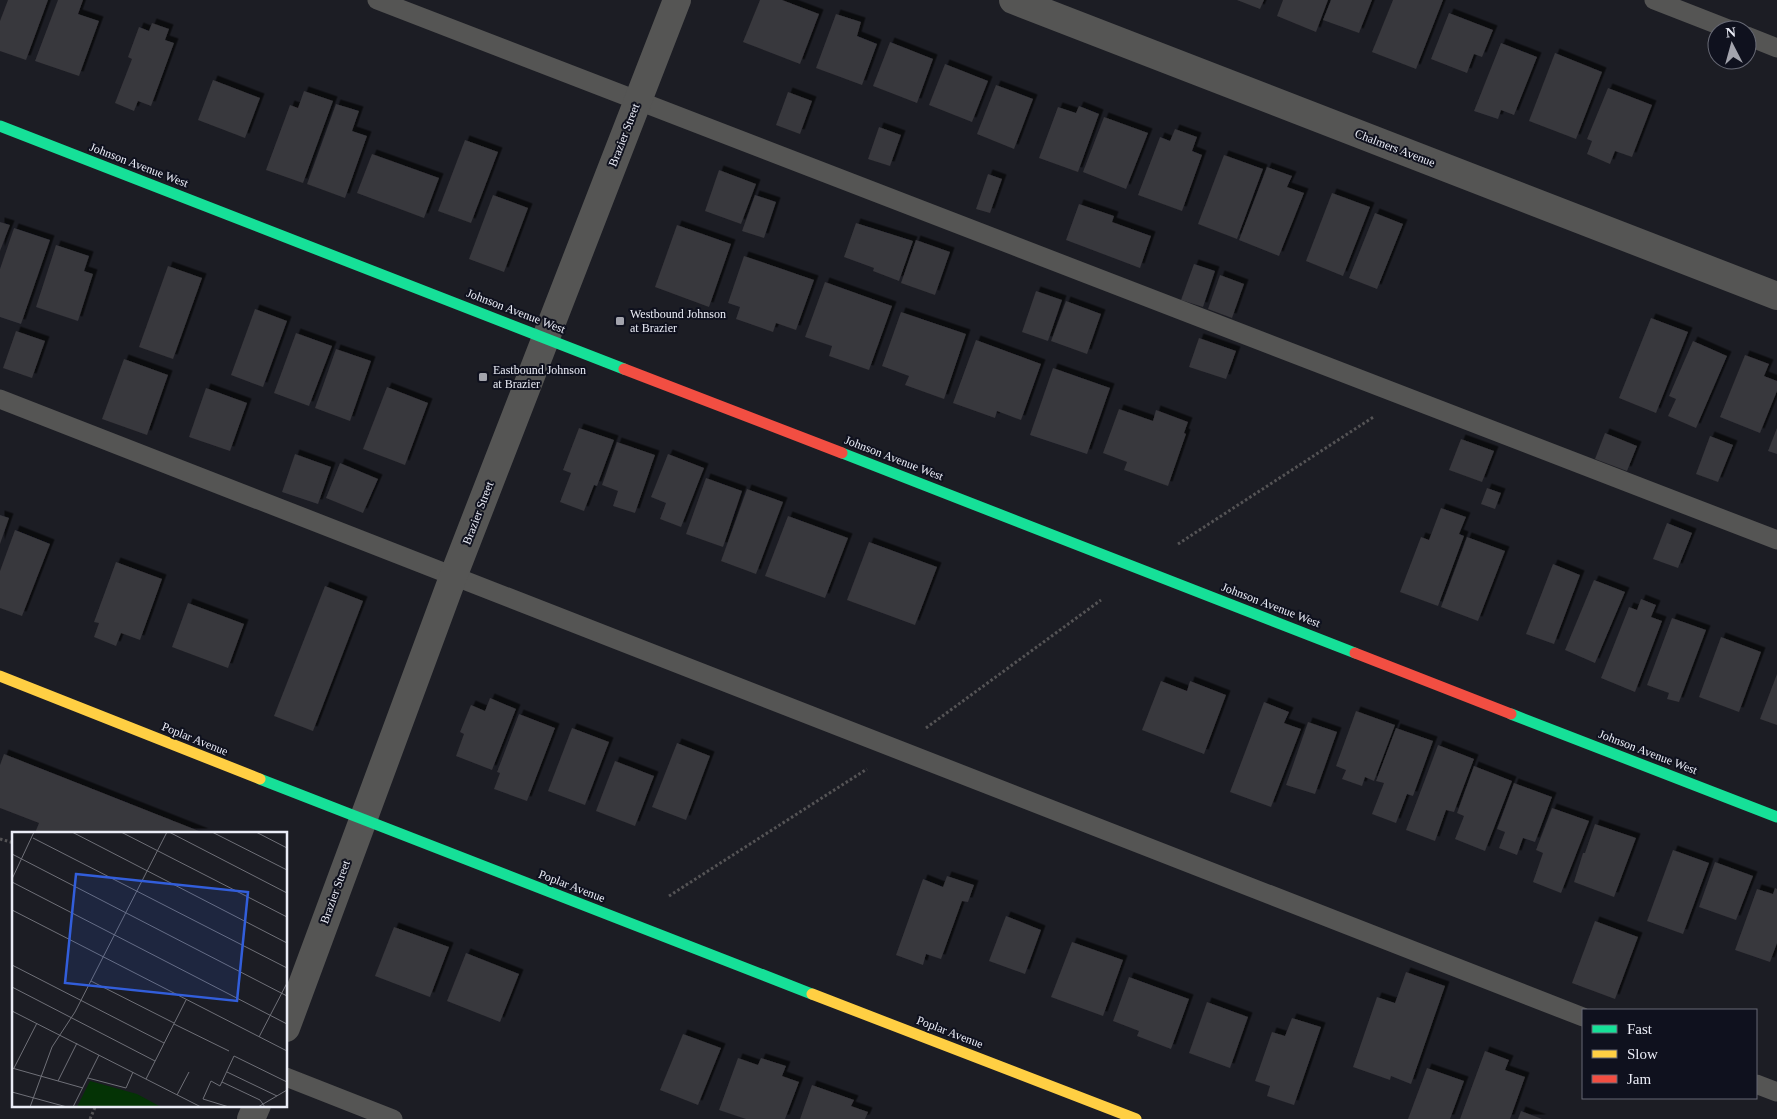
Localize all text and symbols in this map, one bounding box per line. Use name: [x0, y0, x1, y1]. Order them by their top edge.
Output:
north arrow: [1707, 20, 1757, 70]
text: N: [1725, 25, 1737, 41]
street label: Brazier Street: [606, 101, 643, 168]
street label: Chalmers Avenue: [1353, 126, 1437, 170]
street label: Johnson Avenue West: [88, 140, 191, 191]
street label: Johnson Avenue West: [465, 286, 568, 337]
place label: Westbound Johnson at Brazier: [630, 307, 726, 335]
marker: Westbound Johnson at Brazier: [614, 315, 626, 327]
place label: Eastbound Johnson at Brazier: [493, 363, 586, 391]
marker: Eastbound Johnson at Brazier: [477, 371, 489, 383]
street label: Johnson Avenue West: [843, 433, 946, 484]
street label: Brazier Street: [460, 479, 497, 546]
street label: Johnson Avenue West: [1220, 580, 1323, 631]
street label: Poplar Avenue: [160, 719, 230, 759]
street label: Johnson Avenue West: [1597, 727, 1700, 778]
inset map: [12, 832, 288, 1106]
street label: Brazier Street: [317, 858, 353, 926]
street label: Poplar Avenue: [537, 867, 607, 905]
legend: [1582, 1009, 1757, 1099]
street label: Poplar Avenue: [915, 1013, 985, 1051]
text: Fast: [1627, 1021, 1653, 1037]
text: Slow: [1627, 1046, 1658, 1062]
text: Jam: [1627, 1071, 1651, 1087]

